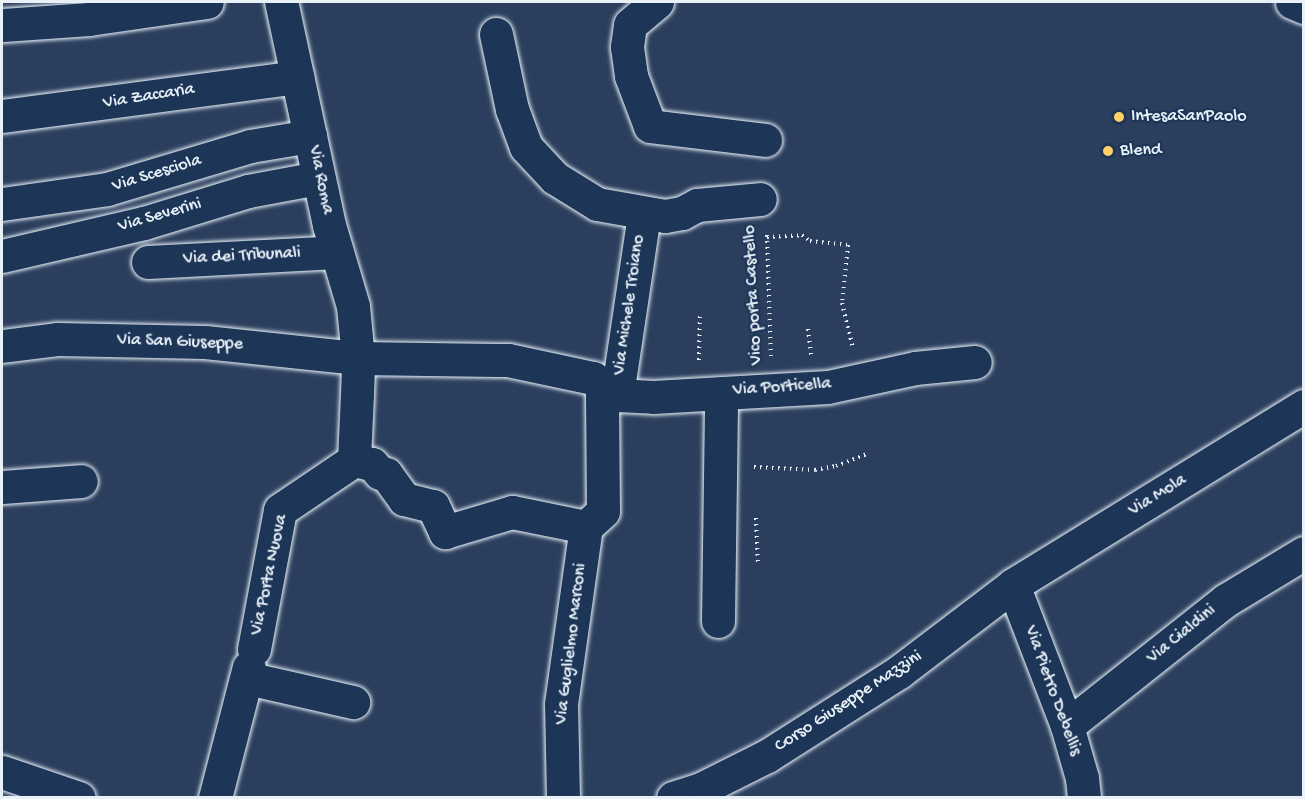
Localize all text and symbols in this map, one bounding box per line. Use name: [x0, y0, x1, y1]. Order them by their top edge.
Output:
street label: Via Zaccaria: [102, 79, 196, 115]
place label: IntesaSanPaolo: [1131, 106, 1247, 128]
marker: IntesaSanPaolo: [1112, 110, 1126, 124]
place label: Blend: [1120, 140, 1162, 162]
street label: Via Roma: [302, 144, 338, 216]
marker: Blend: [1101, 144, 1115, 158]
street label: Via Scesciola: [110, 150, 204, 198]
street label: Via Severini: [116, 194, 204, 238]
street label: Vico porta Castello: [740, 224, 768, 366]
street label: Via Michele Troiano: [609, 233, 651, 377]
street label: Via dei Tribunali: [183, 243, 301, 271]
street label: Via San Giuseppe: [117, 330, 243, 356]
street label: Via Porticella: [732, 374, 832, 402]
street label: Via Mola: [1125, 470, 1191, 522]
street label: Via Porta Nuova: [247, 513, 293, 637]
street label: Via Guglielmo Marconi: [551, 562, 593, 726]
street label: Via Cialdini: [1143, 601, 1221, 669]
street label: Via Pietro Debellis: [1018, 623, 1086, 759]
street label: Corso Giuseppe Mazzini: [771, 646, 927, 758]

